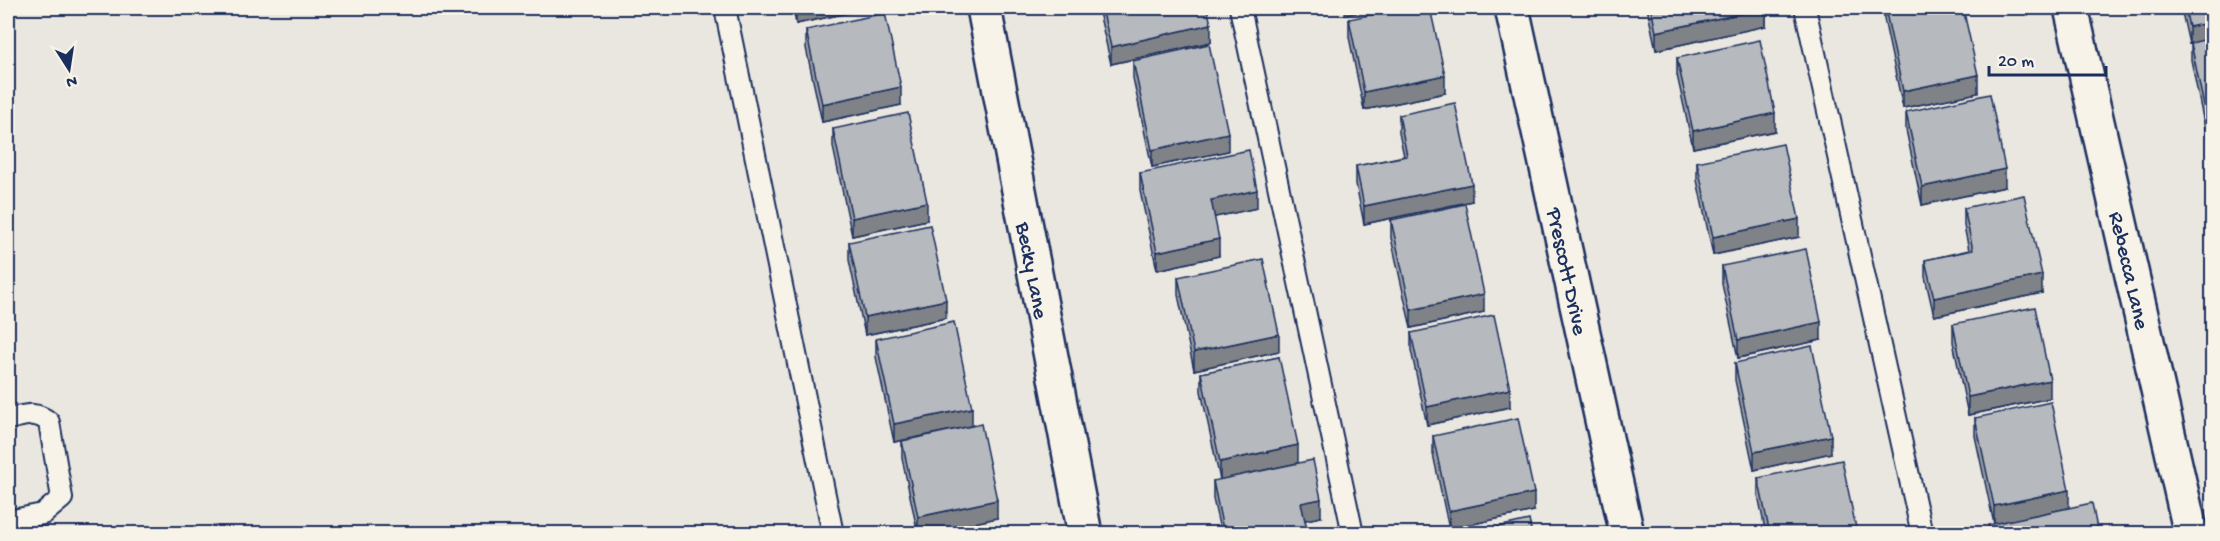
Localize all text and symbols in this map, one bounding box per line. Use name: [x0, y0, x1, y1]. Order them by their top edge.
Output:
north arrow: [39, 39, 99, 99]
scale bar: [1989, 39, 2106, 77]
text: 20 m: [1998, 52, 2034, 73]
text: N: [64, 70, 78, 91]
street label: Prescott Drive: [1539, 205, 1591, 338]
street label: Rebecca Lane: [2101, 209, 2153, 333]
street label: Becky Lane: [1008, 219, 1052, 322]

